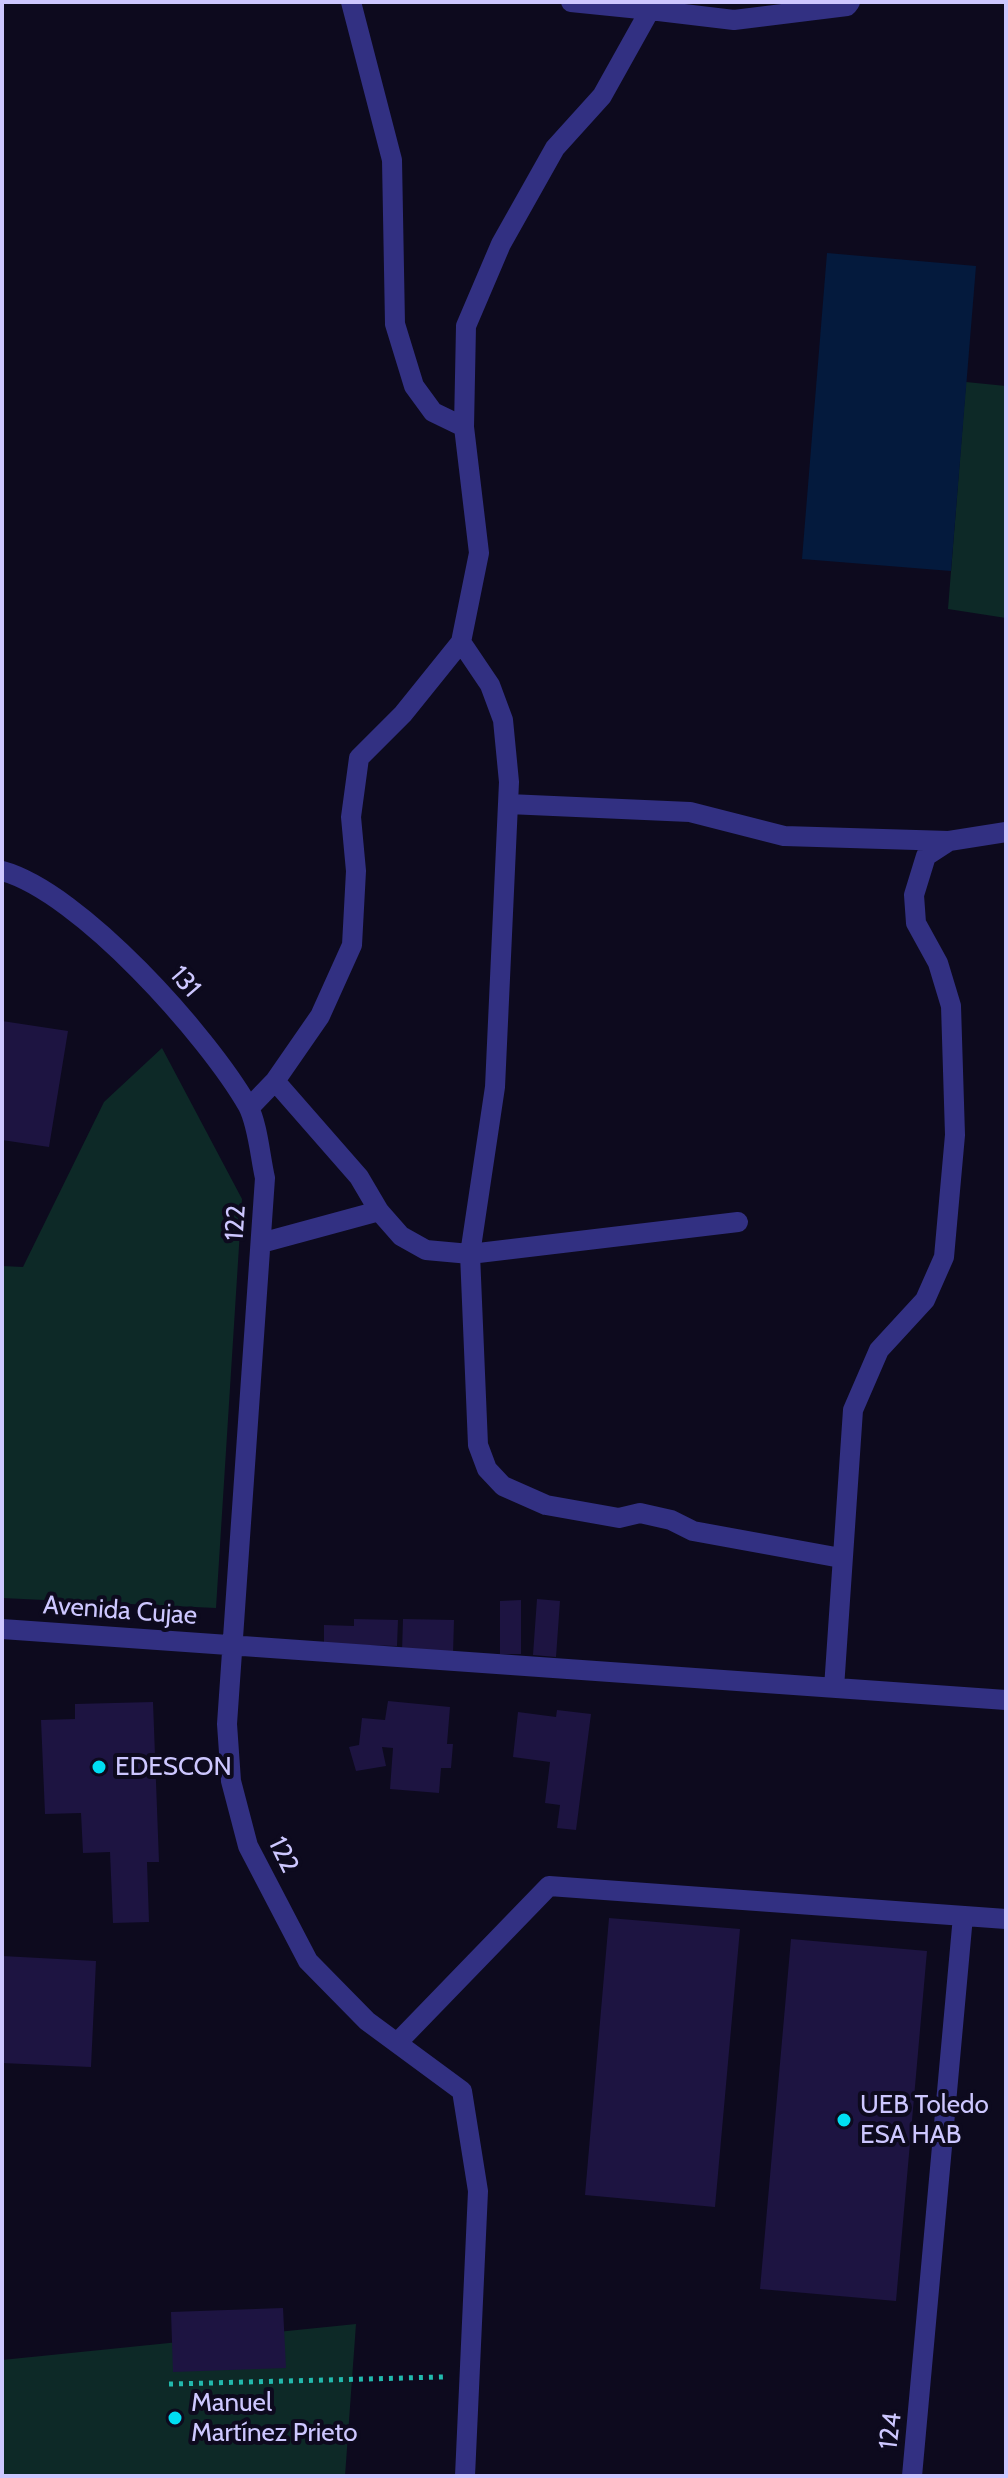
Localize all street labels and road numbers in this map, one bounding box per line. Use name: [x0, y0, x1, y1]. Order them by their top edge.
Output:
street label: 131: [163, 960, 207, 1004]
street label: 122: [219, 1204, 253, 1242]
street label: Avenida Cujae: [42, 1590, 198, 1632]
street label: 122: [261, 1832, 305, 1878]
street label: 124: [873, 2411, 909, 2451]

